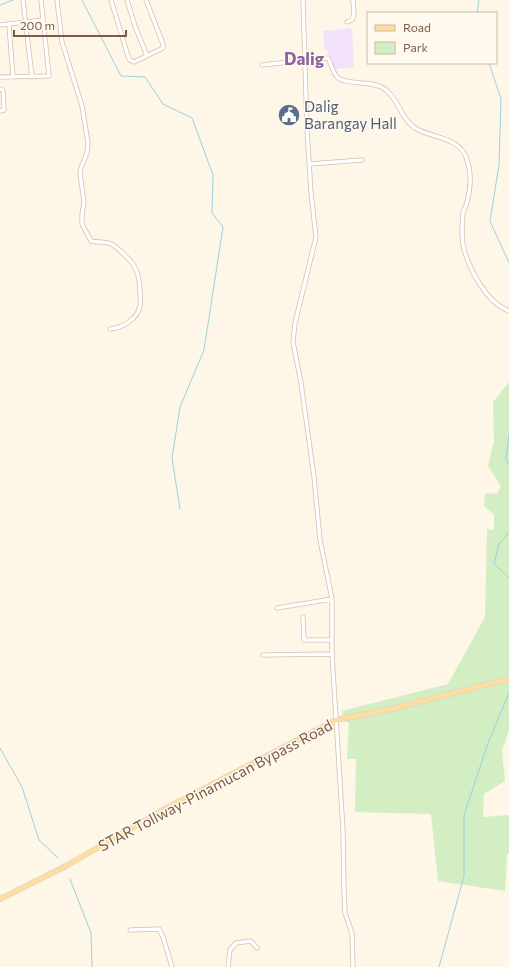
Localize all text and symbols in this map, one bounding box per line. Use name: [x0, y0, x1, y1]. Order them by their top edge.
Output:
scale bar: [14, 12, 126, 38]
legend: [367, 12, 497, 64]
text: 200 m: [20, 18, 55, 32]
text: Road: [403, 20, 431, 34]
text: Park: [403, 40, 429, 54]
district label: Dalig: [284, 48, 325, 69]
place label: Dalig Barangay Hall: [304, 97, 397, 132]
public building icon: Dalig Barangay Hall: [276, 102, 302, 128]
street label: STAR Tollway-Pinamucan Bypass Road: [95, 715, 335, 855]

